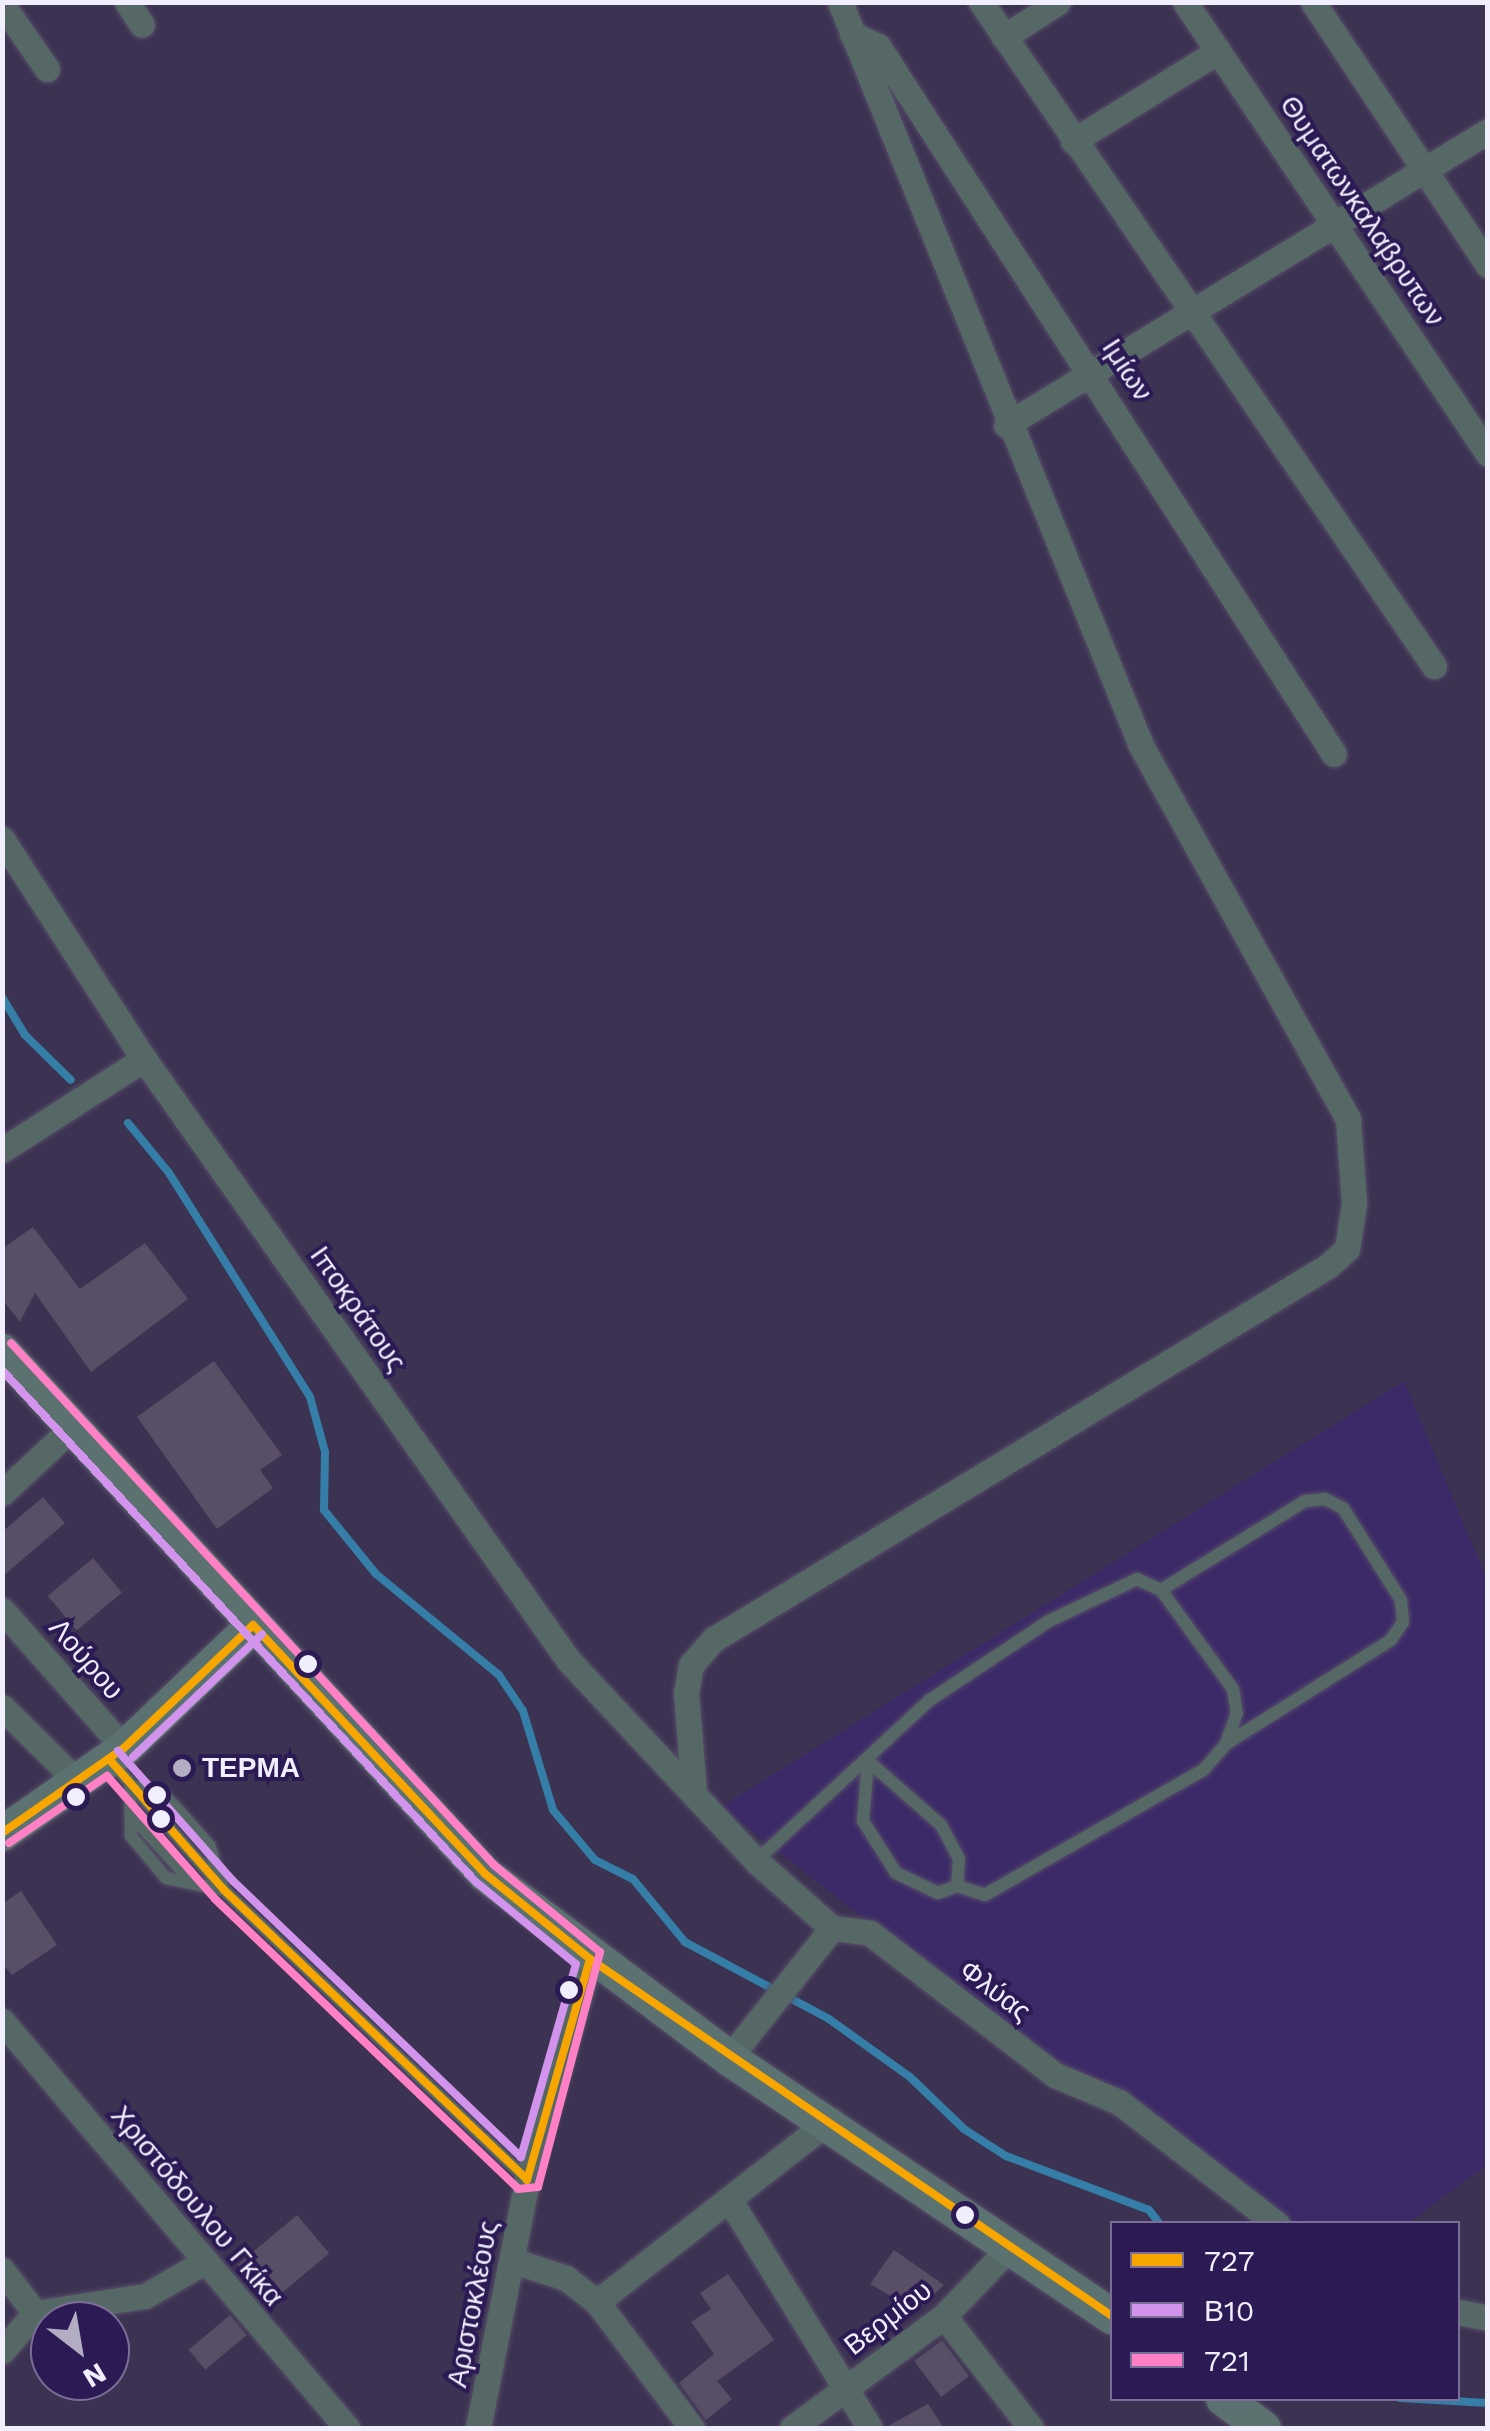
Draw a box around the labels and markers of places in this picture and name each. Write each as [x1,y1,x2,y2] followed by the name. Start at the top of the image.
[298,1654,318,1674] unlabelled marker
[202,1751,300,1785] place label: ΤΕΡΜΑ
[171,1757,193,1779] marker: ΤΕΡΜΑ
[147,1785,167,1805] unlabelled marker
[66,1787,86,1807] unlabelled marker
[151,1809,171,1829] unlabelled marker
[559,1980,579,2000] unlabelled marker
[955,2205,975,2225] unlabelled marker

